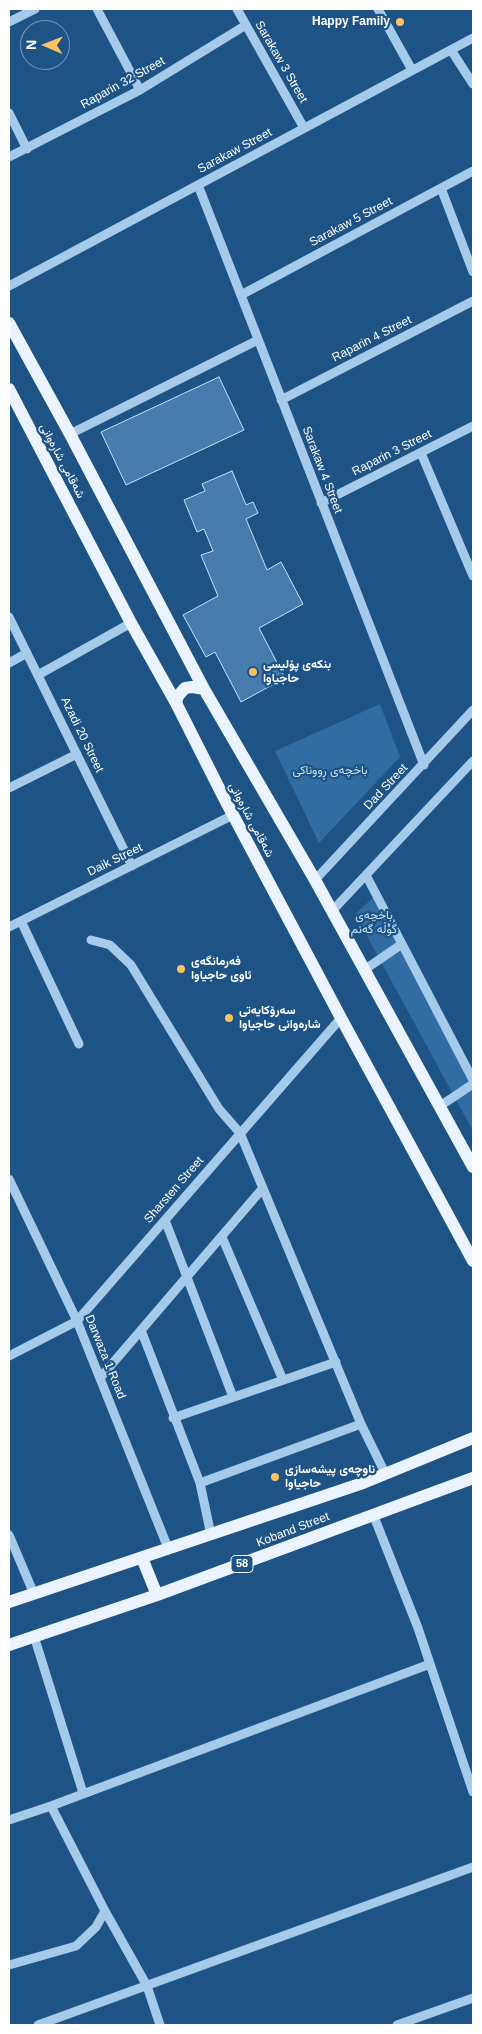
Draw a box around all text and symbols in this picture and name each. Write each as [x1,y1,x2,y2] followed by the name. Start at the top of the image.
[312,15,390,29] place label: Happy Family
[394,16,406,28] marker: Happy Family
[252,19,310,105] street label: Sarakaw 3 Street
[20,20,70,70] north arrow
[23,40,39,50] text: N
[78,54,168,112] street label: Raparin 32 Street
[195,125,275,177] street label: Sarakaw Street
[307,194,395,250] street label: Sarakaw 5 Street
[330,313,414,365] street label: Raparin 4 Street
[36,421,88,501] street label: شەقامی شارەوانی
[299,424,345,516] street label: Sarakaw 4 Street
[350,427,434,479] street label: Raparin 3 Street
[263,658,331,686] place label: بنکەی پۆلیسی حاجیاوا
[247,666,259,678] marker: بنکەی پۆلیسی حاجیاوا
[58,695,106,775] street label: Azadi 20 Street
[361,761,411,813] street label: Dad Street
[292,764,368,778] park label: باخچەی ڕووناکی
[225,780,277,860] street label: شەقامی شارەوانی
[85,841,145,879] street label: Daik Street
[351,909,397,937] park label: باخچەی گوڵە گەنم
[191,955,252,983] place label: فەرمانگەی ئاوی حاجیاوا
[175,963,187,975] marker: فەرمانگەی ئاوی حاجیاوا
[239,1004,321,1032] place label: سەرۆکایەتی شارەوانی حاجیاوا
[223,1012,235,1024] marker: سەرۆکایەتی شارەوانی حاجیاوا
[141,1154,207,1226] street label: Sharsten Street
[82,1313,128,1401] street label: Darwaza 1 Road
[285,1463,375,1491] place label: ناوچەی پیشەسازی حاجیاوا
[269,1471,281,1483] marker: ناوچەی پیشەسازی حاجیاوا
[255,1510,331,1550] street label: Koband Street
[231,1556,253,1572] road number: 58

